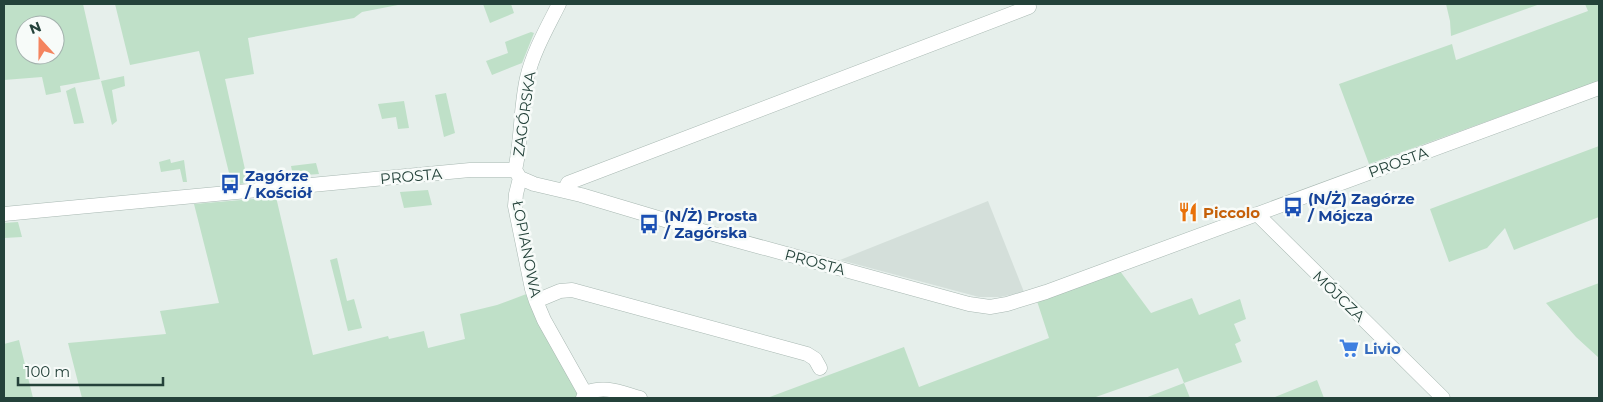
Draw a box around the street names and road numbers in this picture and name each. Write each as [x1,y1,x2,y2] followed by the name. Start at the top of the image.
[509,70,539,158] street label: ZAGÓRSKA
[1366,142,1431,182] street label: PROSTA
[379,164,443,188] street label: PROSTA
[508,199,546,299] street label: ŁOPIANOWA
[783,245,848,279] street label: PROSTA
[1309,266,1369,326] street label: MÓJCZA

